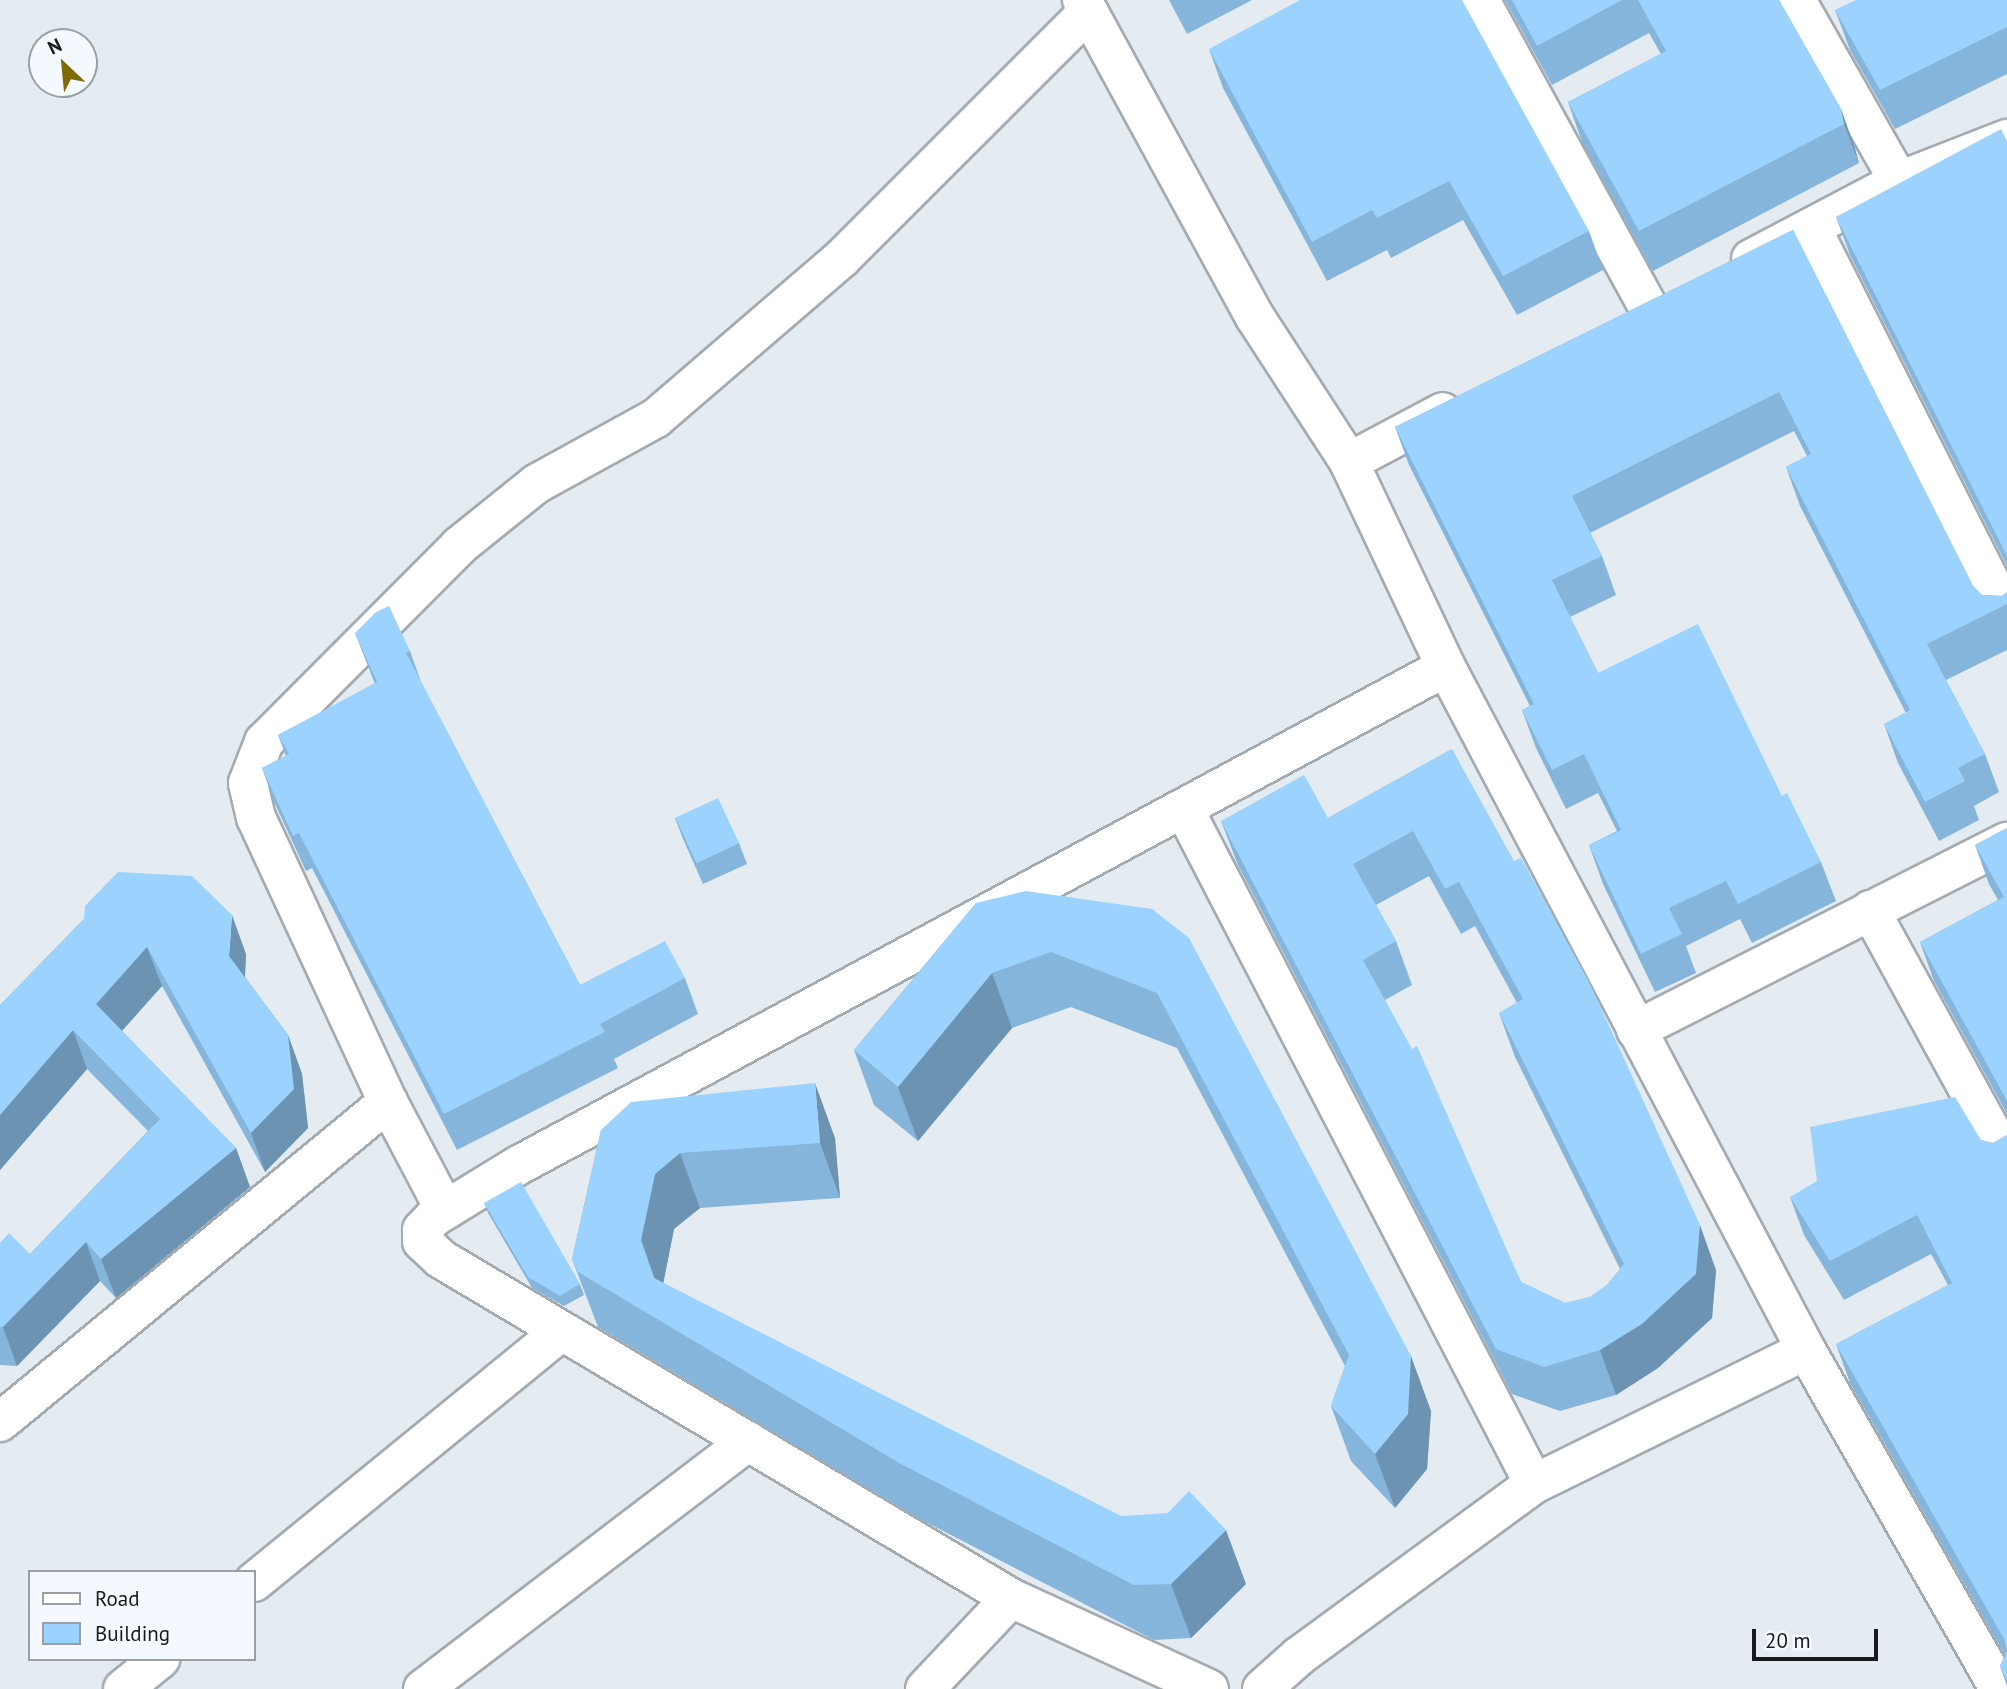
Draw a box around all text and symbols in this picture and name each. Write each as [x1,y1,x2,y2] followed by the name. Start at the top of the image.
[28,28,98,98] north arrow
[44,32,66,59] text: N
[28,1570,256,1661] legend
[95,1585,139,1612] text: Road
[1755,1616,1881,1660] scale bar
[95,1620,170,1647] text: Building
[1765,1627,1811,1654] text: 20 m

